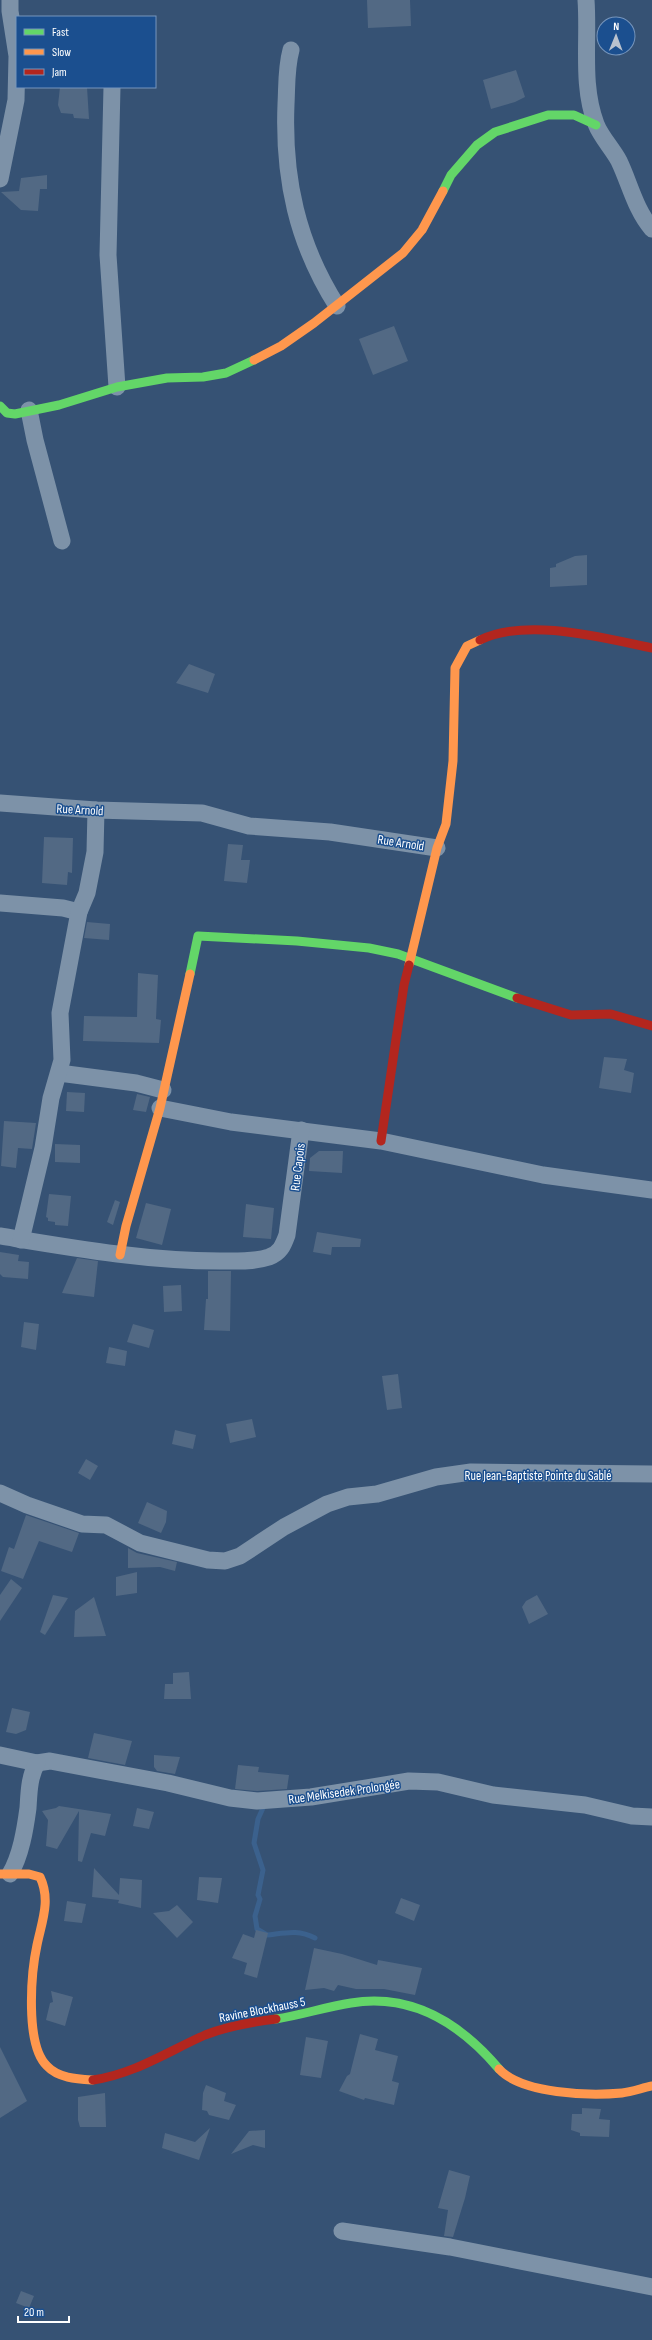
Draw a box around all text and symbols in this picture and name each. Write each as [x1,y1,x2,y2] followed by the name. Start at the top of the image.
[16,16,156,88] legend
[596,16,636,56] north arrow
[613,20,619,33] text: N
[52,25,69,40] text: Fast
[52,45,71,60] text: Slow
[51,65,67,80] text: Jam
[56,801,104,819] street label: Rue Arnold
[376,831,425,855] street label: Rue Arnold
[287,1142,309,1192] street label: Rue Capois
[464,1468,612,1484] street label: Rue Jean-Baptiste Pointe du Sablé
[287,1776,401,1808] street label: Rue Melkisedek Prolongée
[218,1994,307,2026] street label: Ravine Blockhauss 5
[18,2298,69,2324] scale bar
[24,2305,44,2320] text: 20 m

